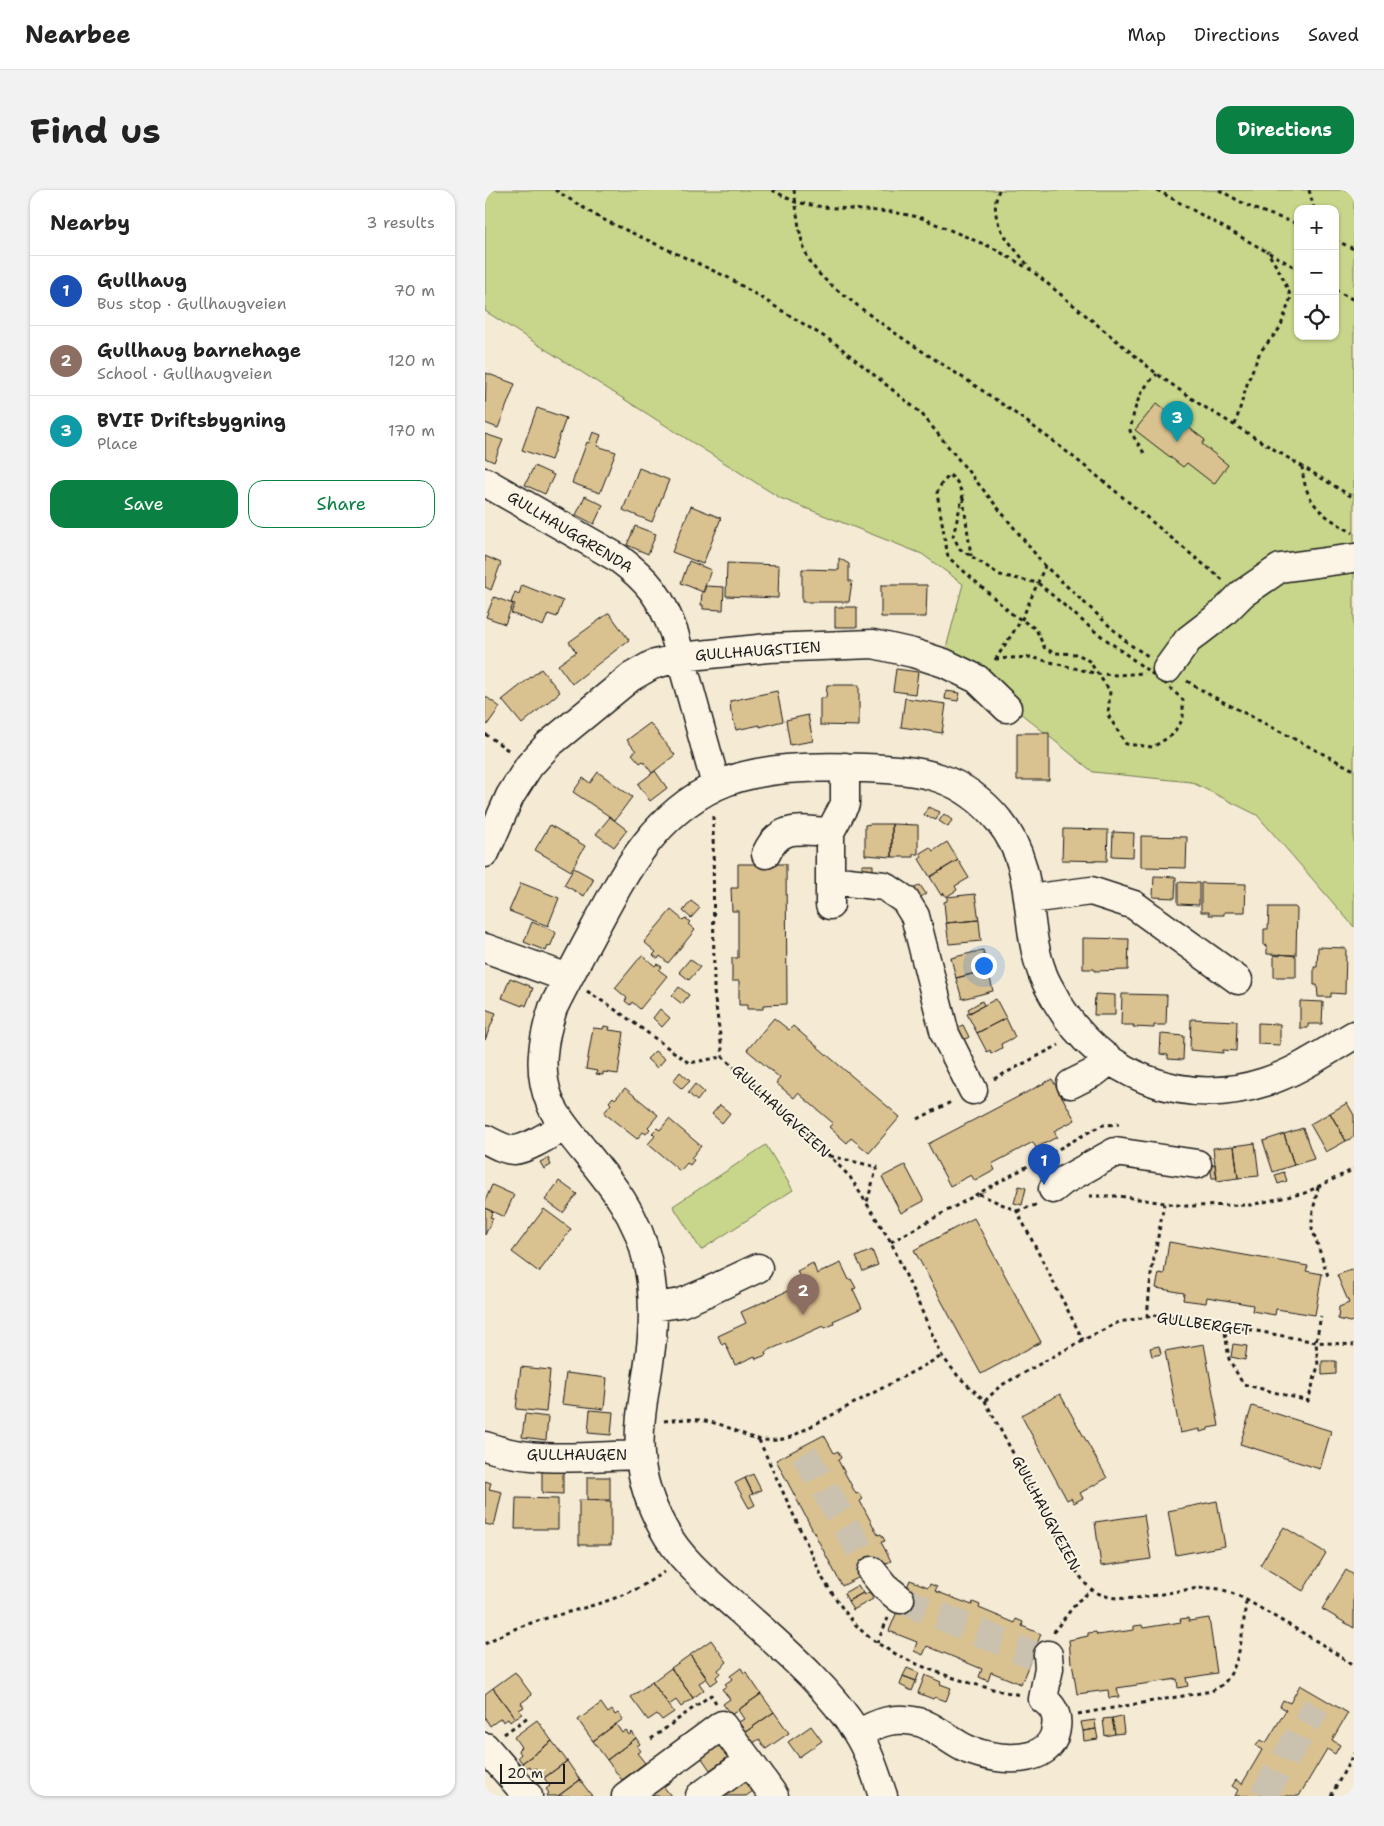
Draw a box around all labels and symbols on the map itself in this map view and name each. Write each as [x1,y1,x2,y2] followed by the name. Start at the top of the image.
[1161,401,1193,442] pin: 3
[504,487,636,577] street label: GULLHAUGGRENDA
[694,637,822,665] street label: GULLHAUGSTIEN
[971,953,997,979] your location
[727,1060,835,1162] street label: GULLHAUGVEIEN
[1028,1144,1060,1185] pin: 1
[787,1274,819,1315] pin: 2
[1156,1307,1252,1341] street label: GULLBERGET
[527,1445,627,1465] street label: GULLHAUGEN
[1007,1452,1085,1574] street label: GULLHAUGVEIEN
[500,1761,565,1784] scale bar

